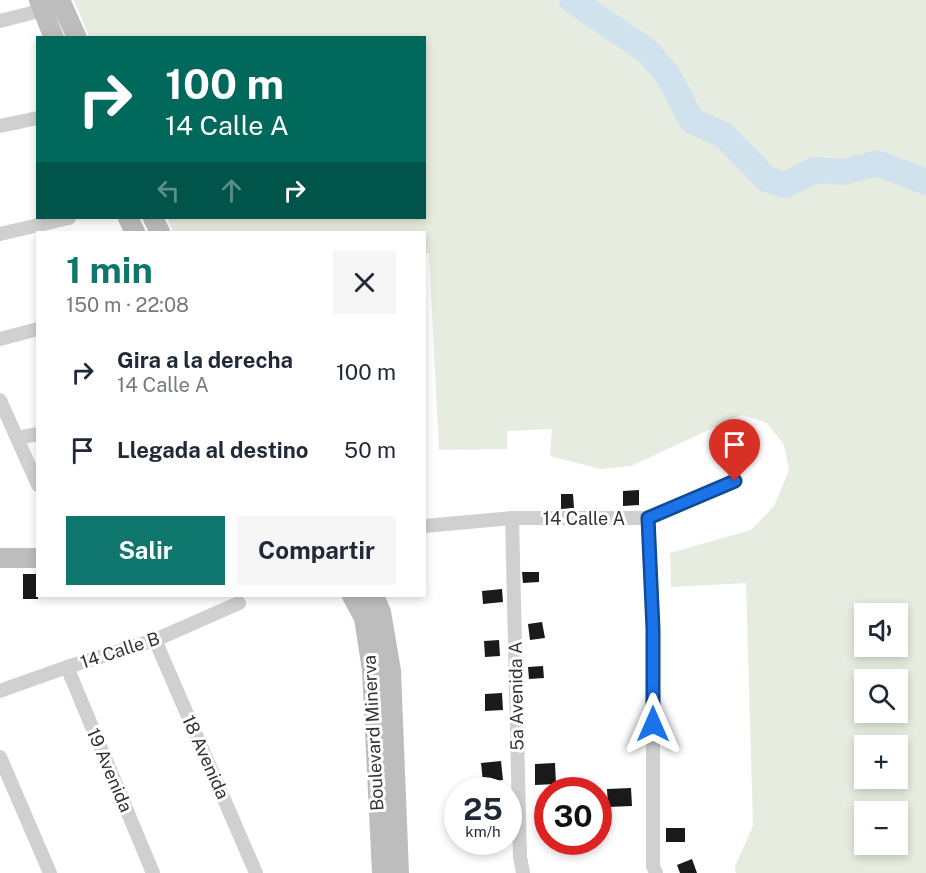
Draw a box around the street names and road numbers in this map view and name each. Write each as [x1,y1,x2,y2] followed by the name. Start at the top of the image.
[543,508,626,529] street label: 14 Calle A
[78,627,162,673] street label: 14 Calle B
[505,641,527,751] street label: 5a Avenida A
[358,655,388,811] street label: Boulevard Minerva
[178,712,234,802] street label: 18 Avenida
[83,725,137,815] street label: 19 Avenida

